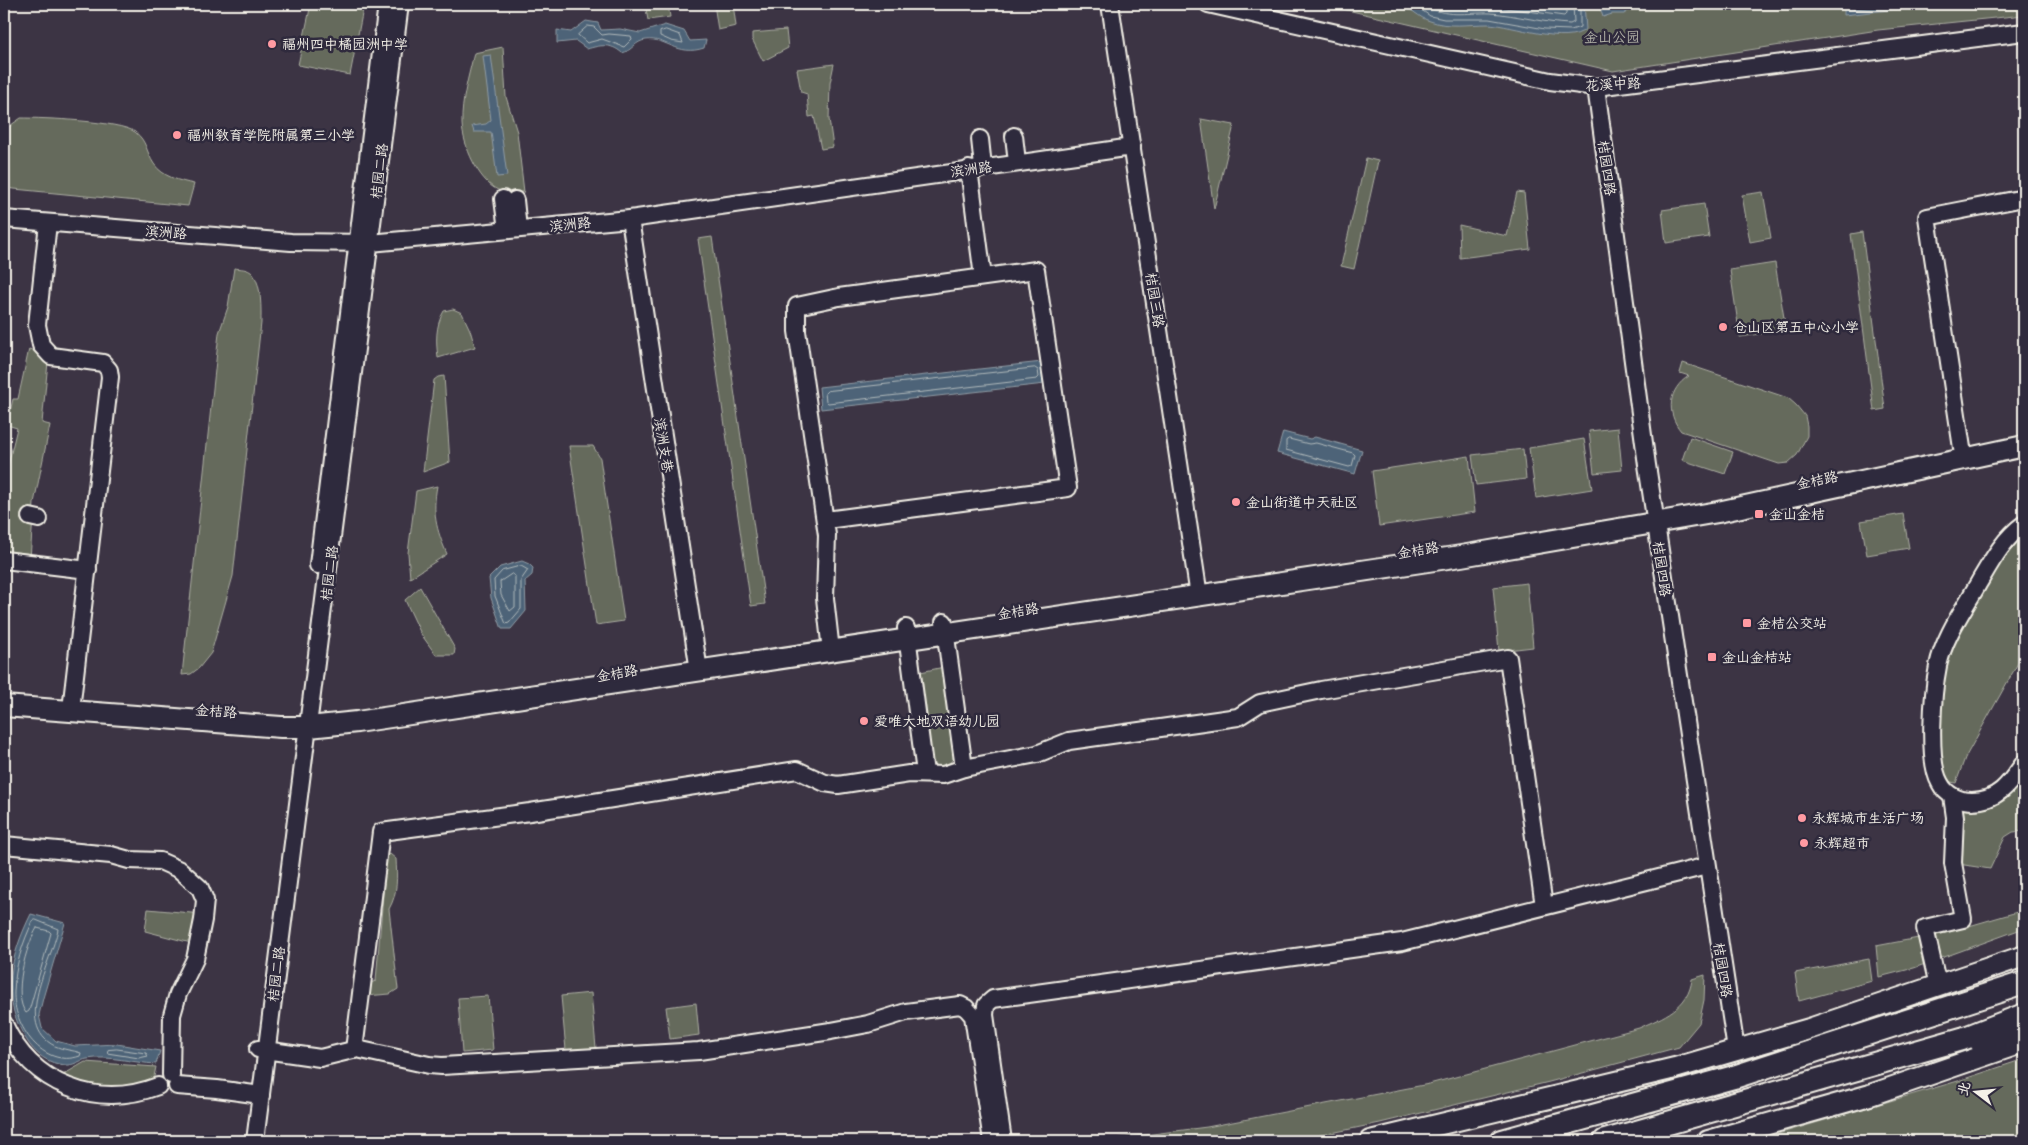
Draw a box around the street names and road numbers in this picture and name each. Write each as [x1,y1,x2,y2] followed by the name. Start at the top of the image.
[1585,75,1641,94] street label: 花溪中路
[1594,139,1619,197] street label: 桔园四路
[368,142,391,200] street label: 桔园二路
[949,158,993,181] street label: 滨洲路
[548,214,592,235] street label: 滨洲路
[144,222,188,243] street label: 滨洲路
[1142,271,1167,329] street label: 桔园三路
[651,416,676,475] street label: 滨洲支巷
[1795,468,1839,493] street label: 金桔路
[1396,539,1440,562] street label: 金桔路
[1649,540,1674,598] street label: 桔园四路
[318,544,341,602] street label: 桔园二路
[996,600,1040,623] street label: 金桔路
[595,661,639,686] street label: 金桔路
[194,702,238,721] street label: 金桔路
[1710,941,1735,999] street label: 桔园四路
[265,945,288,1003] street label: 桔园二路

